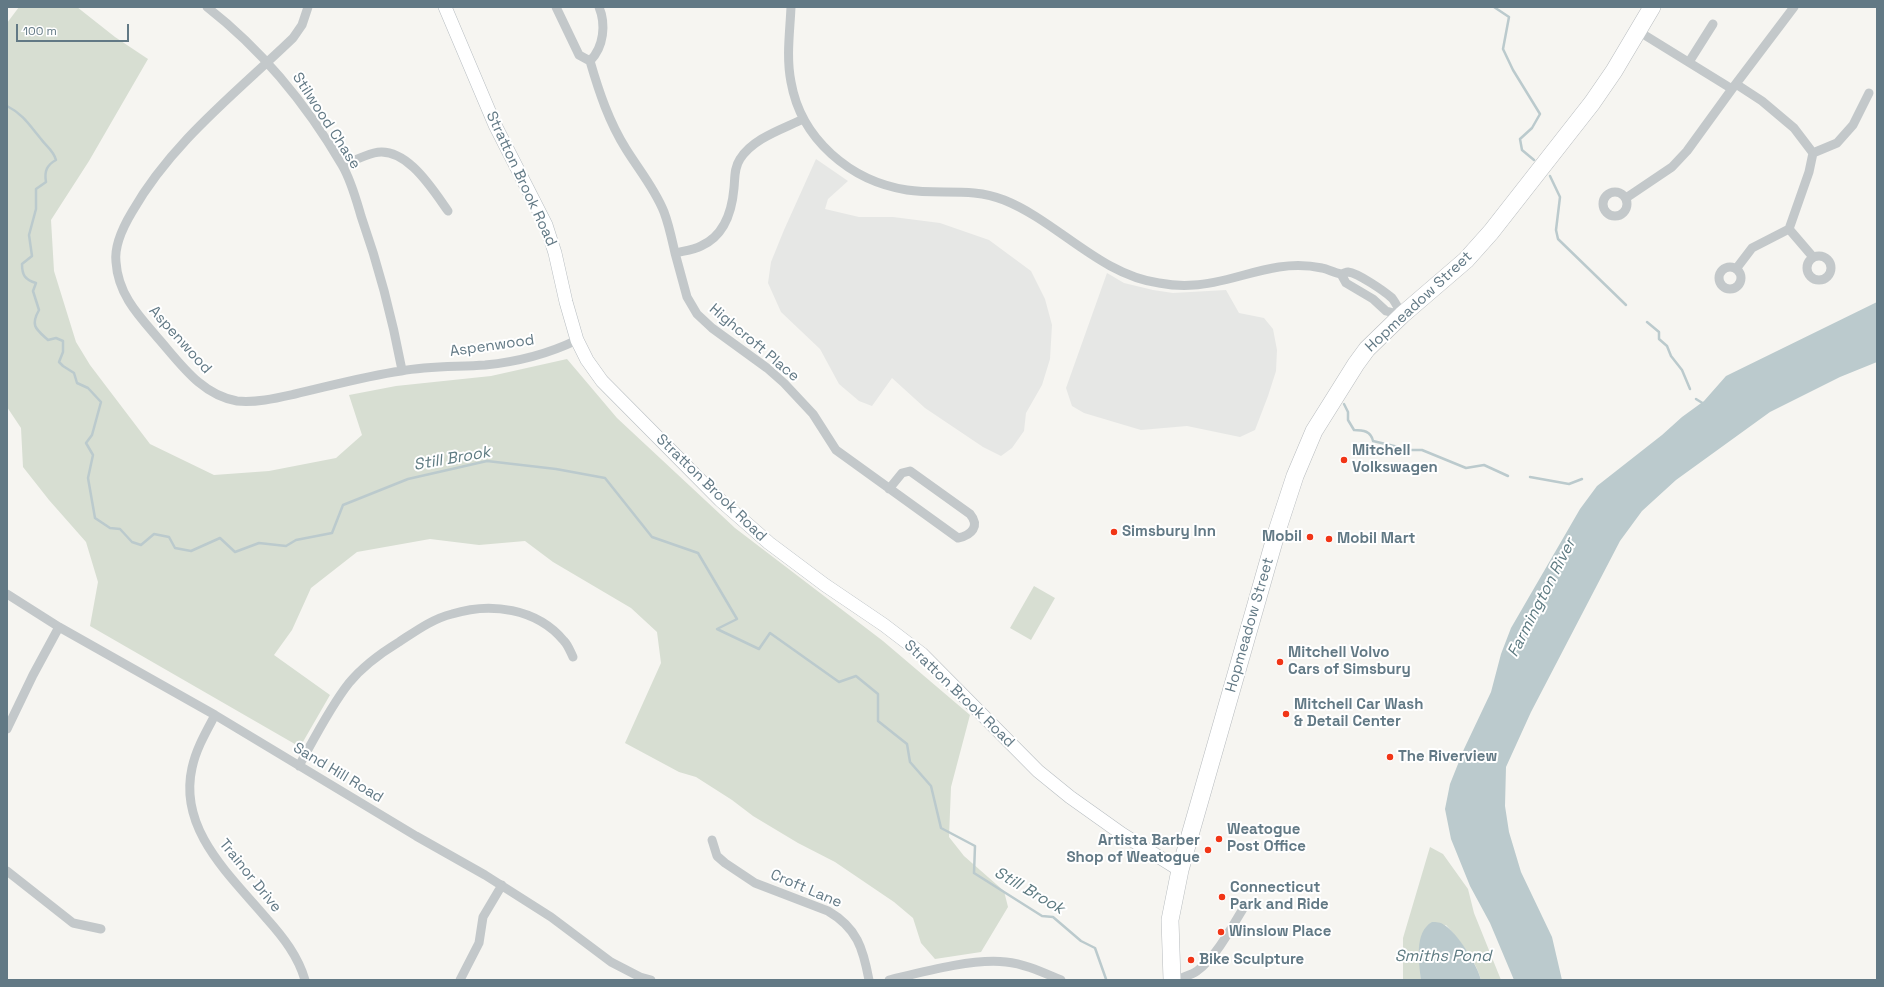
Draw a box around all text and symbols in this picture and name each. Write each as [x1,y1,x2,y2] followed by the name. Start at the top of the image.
[18,16,131,42] scale bar
[23,23,57,39] text: 100 m
[288,69,364,173] street label: Stilwood Chase
[482,109,560,249] street label: Stratton Brook Road
[1362,248,1476,356] street label: Hopmeadow Street
[705,300,803,386] street label: Highcroft Place
[145,302,215,378] street label: Aspenwood
[449,331,535,361] street label: Aspenwood
[652,431,770,545] street label: Stratton Brook Road
[1352,442,1438,477] place label: Mitchell Volkswagen
[412,443,492,475] water label: Still Brook
[1339,455,1349,465] marker: Mitchell Volkswagen
[1122,523,1216,541] place label: Simsbury Inn
[1109,527,1119,537] marker: Simsbury Inn
[1262,528,1302,546] place label: Mobil
[1337,530,1415,548] place label: Mobil Mart
[1305,532,1315,542] marker: Mobil
[1324,534,1334,544] marker: Mobil Mart
[1504,536,1580,660] water label: Farmington River
[1222,555,1278,695] street label: Hopmeadow Street
[900,637,1018,751] street label: Stratton Brook Road
[1288,644,1411,679] place label: Mitchell Volvo Cars of Simsbury
[1275,657,1285,667] marker: Mitchell Volvo Cars of Simsbury
[1294,696,1423,731] place label: Mitchell Car Wash & Detail Center
[1281,709,1291,719] marker: Mitchell Car Wash & Detail Center
[290,739,386,807] street label: Sand Hill Road
[1398,748,1497,766] place label: The Riverview
[1385,752,1395,762] marker: The Riverview
[1227,821,1306,856] place label: Weatogue Post Office
[1066,832,1200,867] place label: Artista Barber Shop of Weatogue
[1214,834,1224,844] marker: Weatogue Post Office
[215,836,285,916] street label: Trainor Drive
[1203,845,1213,855] marker: Artista Barber Shop of Weatogue
[991,863,1067,919] water label: Still Brook
[767,866,845,912] street label: Croft Lane
[1230,879,1329,914] place label: Connecticut Park and Ride
[1217,892,1227,902] marker: Connecticut Park and Ride
[1229,923,1331,941] place label: Winslow Place
[1216,927,1226,937] marker: Winslow Place
[1395,947,1491,967] water label: Smiths Pond
[1199,951,1304,969] place label: Bike Sculpture
[1186,955,1196,965] marker: Bike Sculpture

